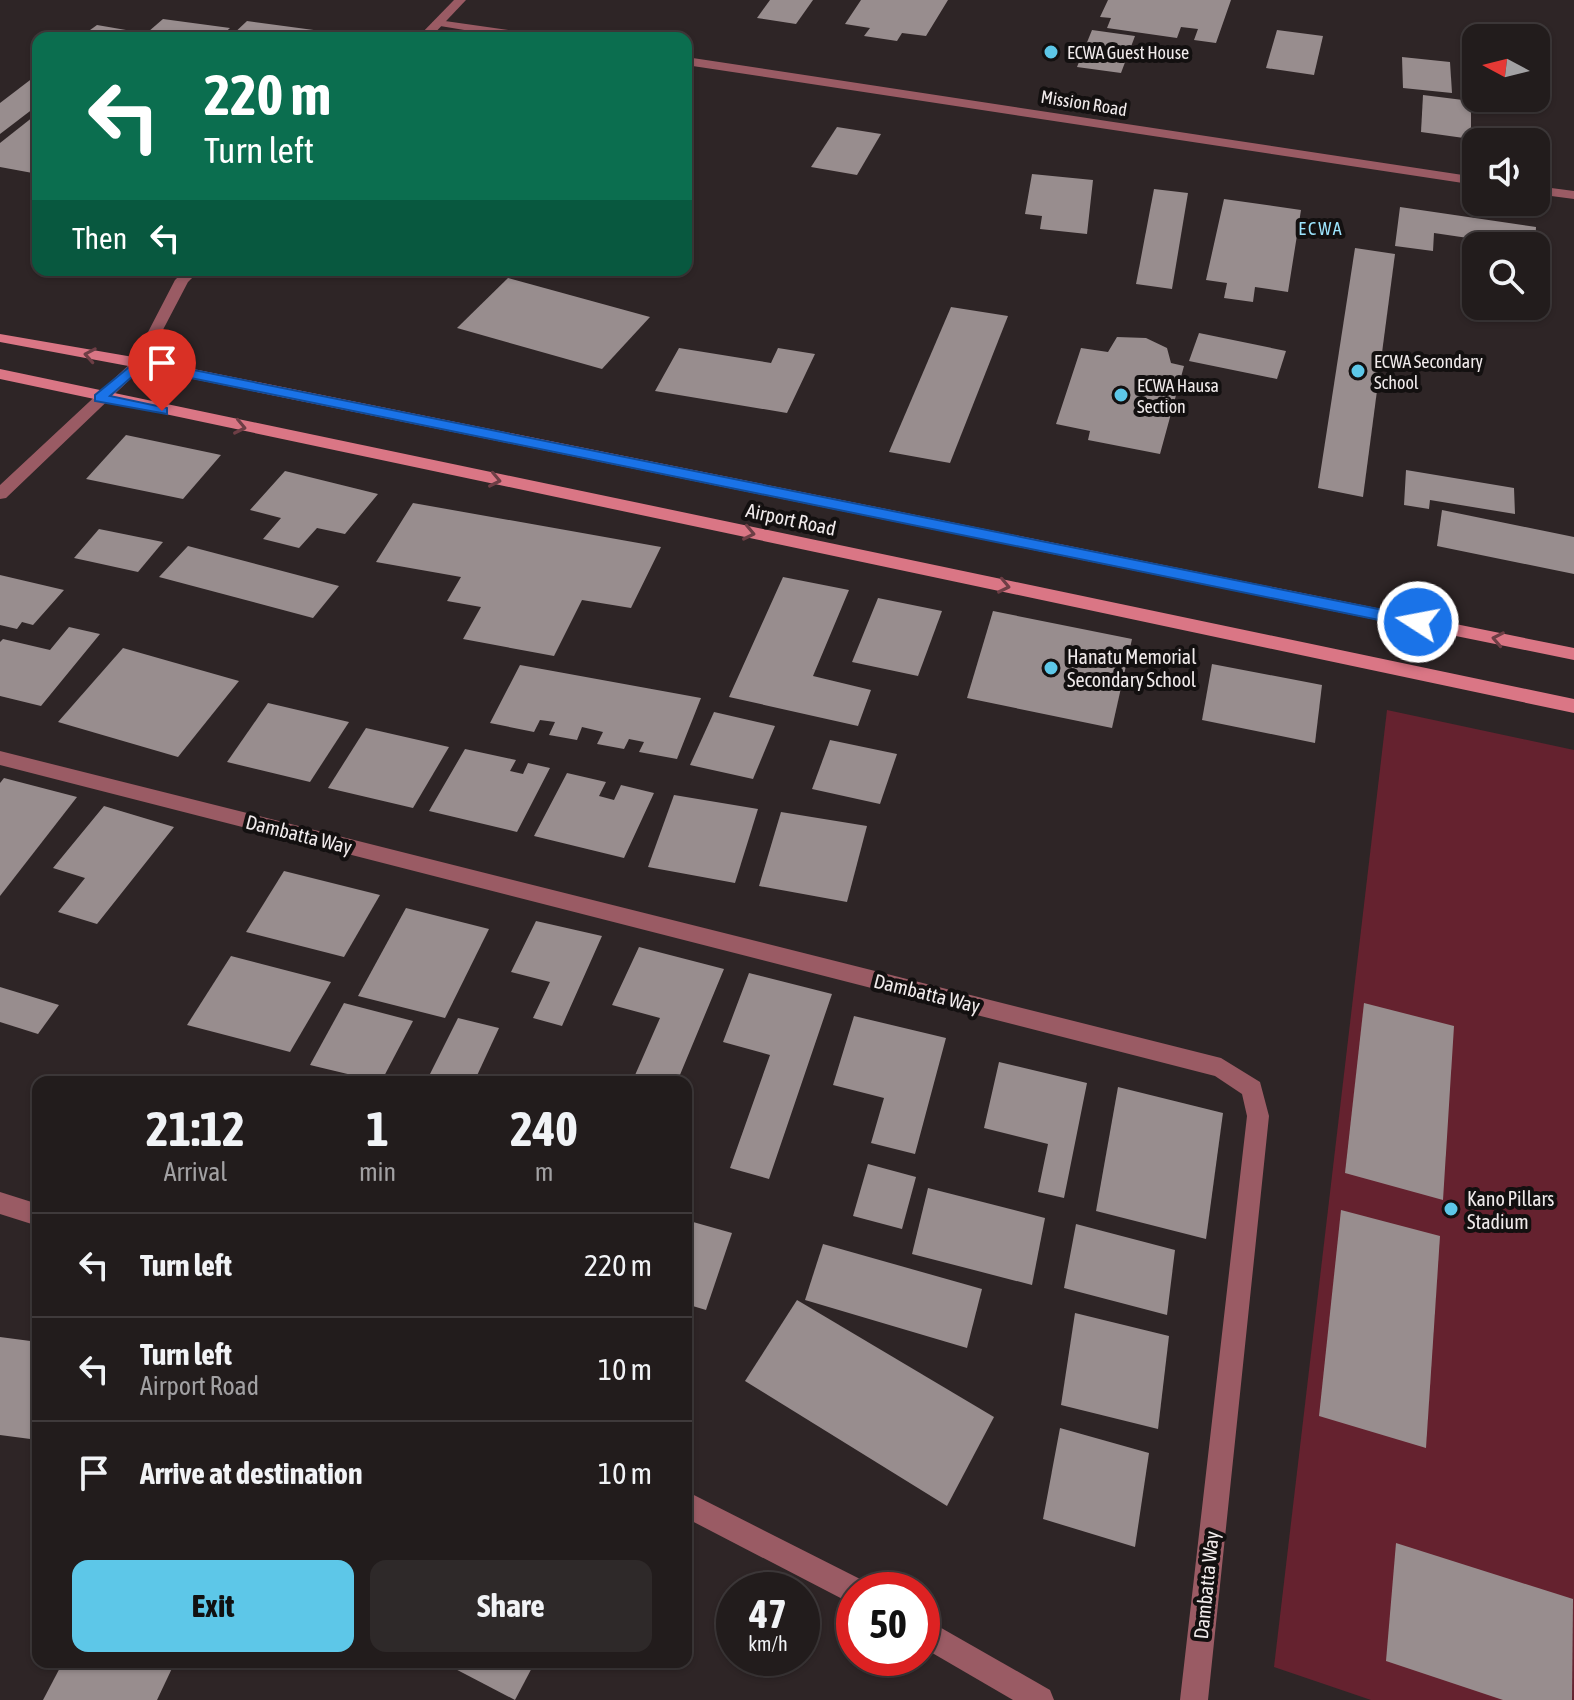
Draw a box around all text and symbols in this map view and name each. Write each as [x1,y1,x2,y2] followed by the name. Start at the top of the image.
[1462,24,1550,112] north arrow
[1462,24,1550,320] map controls
[1067,42,1189,63] place label: ECWA Guest House
[1042,43,1060,61] marker: ECWA Guest House
[204,63,331,127] text: 220 m
[72,64,176,168] icon: left
[1039,86,1129,120] street label: Mission Road
[1462,128,1550,216] button: sound
[204,129,314,171] text: Turn left
[143,216,187,260] icon: left
[1298,218,1344,239] district label: ECWA
[72,221,127,255] text: Then
[1462,232,1550,320] button: search
[128,329,196,411] pin
[140,341,184,385] icon: arrive
[83,347,97,364] one-way arrow
[1374,351,1483,393] place label: ECWA Secondary School
[1349,362,1367,380] marker: ECWA Secondary School
[1137,375,1219,417] place label: ECWA Hausa Section
[1112,386,1130,404] marker: ECWA Hausa Section
[233,418,247,435] one-way arrow
[487,471,501,488] one-way arrow
[744,498,838,540] street label: Airport Road
[742,524,756,541] one-way arrow
[997,577,1010,594] one-way arrow
[1376,580,1460,664] position arrow
[1491,631,1504,648] one-way arrow
[1067,645,1197,691] place label: Hanatu Memorial Secondary School
[1042,659,1060,677] marker: Hanatu Memorial Secondary School
[243,810,355,858] street label: Dambatta Way
[871,969,983,1017] street label: Dambatta Way
[146,1101,245,1156] text: 21:12
[366,1101,389,1156] text: 1
[510,1101,578,1156] text: 240
[164,1157,227,1187] text: Arrival
[359,1157,396,1187] text: min
[535,1157,553,1187] text: m
[1467,1187,1554,1233] place label: Kano Pillars Stadium
[1442,1200,1460,1218] marker: Kano Pillars Stadium
[72,1243,116,1287] icon: left
[140,1248,232,1282] text: Turn left
[584,1248,652,1282] text: 220 m
[140,1337,232,1371] text: Turn left
[72,1347,116,1391] icon: left
[598,1352,652,1386] text: 10 m
[140,1371,259,1401] text: Airport Road
[72,1451,116,1495] icon: arrive
[140,1456,362,1490] text: Arrive at destination
[598,1456,652,1490] text: 10 m
[1189,1530,1223,1640] street label: Dambatta Way
[72,1560,354,1652] button: Exit
[370,1560,652,1652] button: Share
[836,1572,940,1676] speed limit sign: 50
[749,1591,787,1636] text: 47
[748,1632,788,1655] text: km/h

